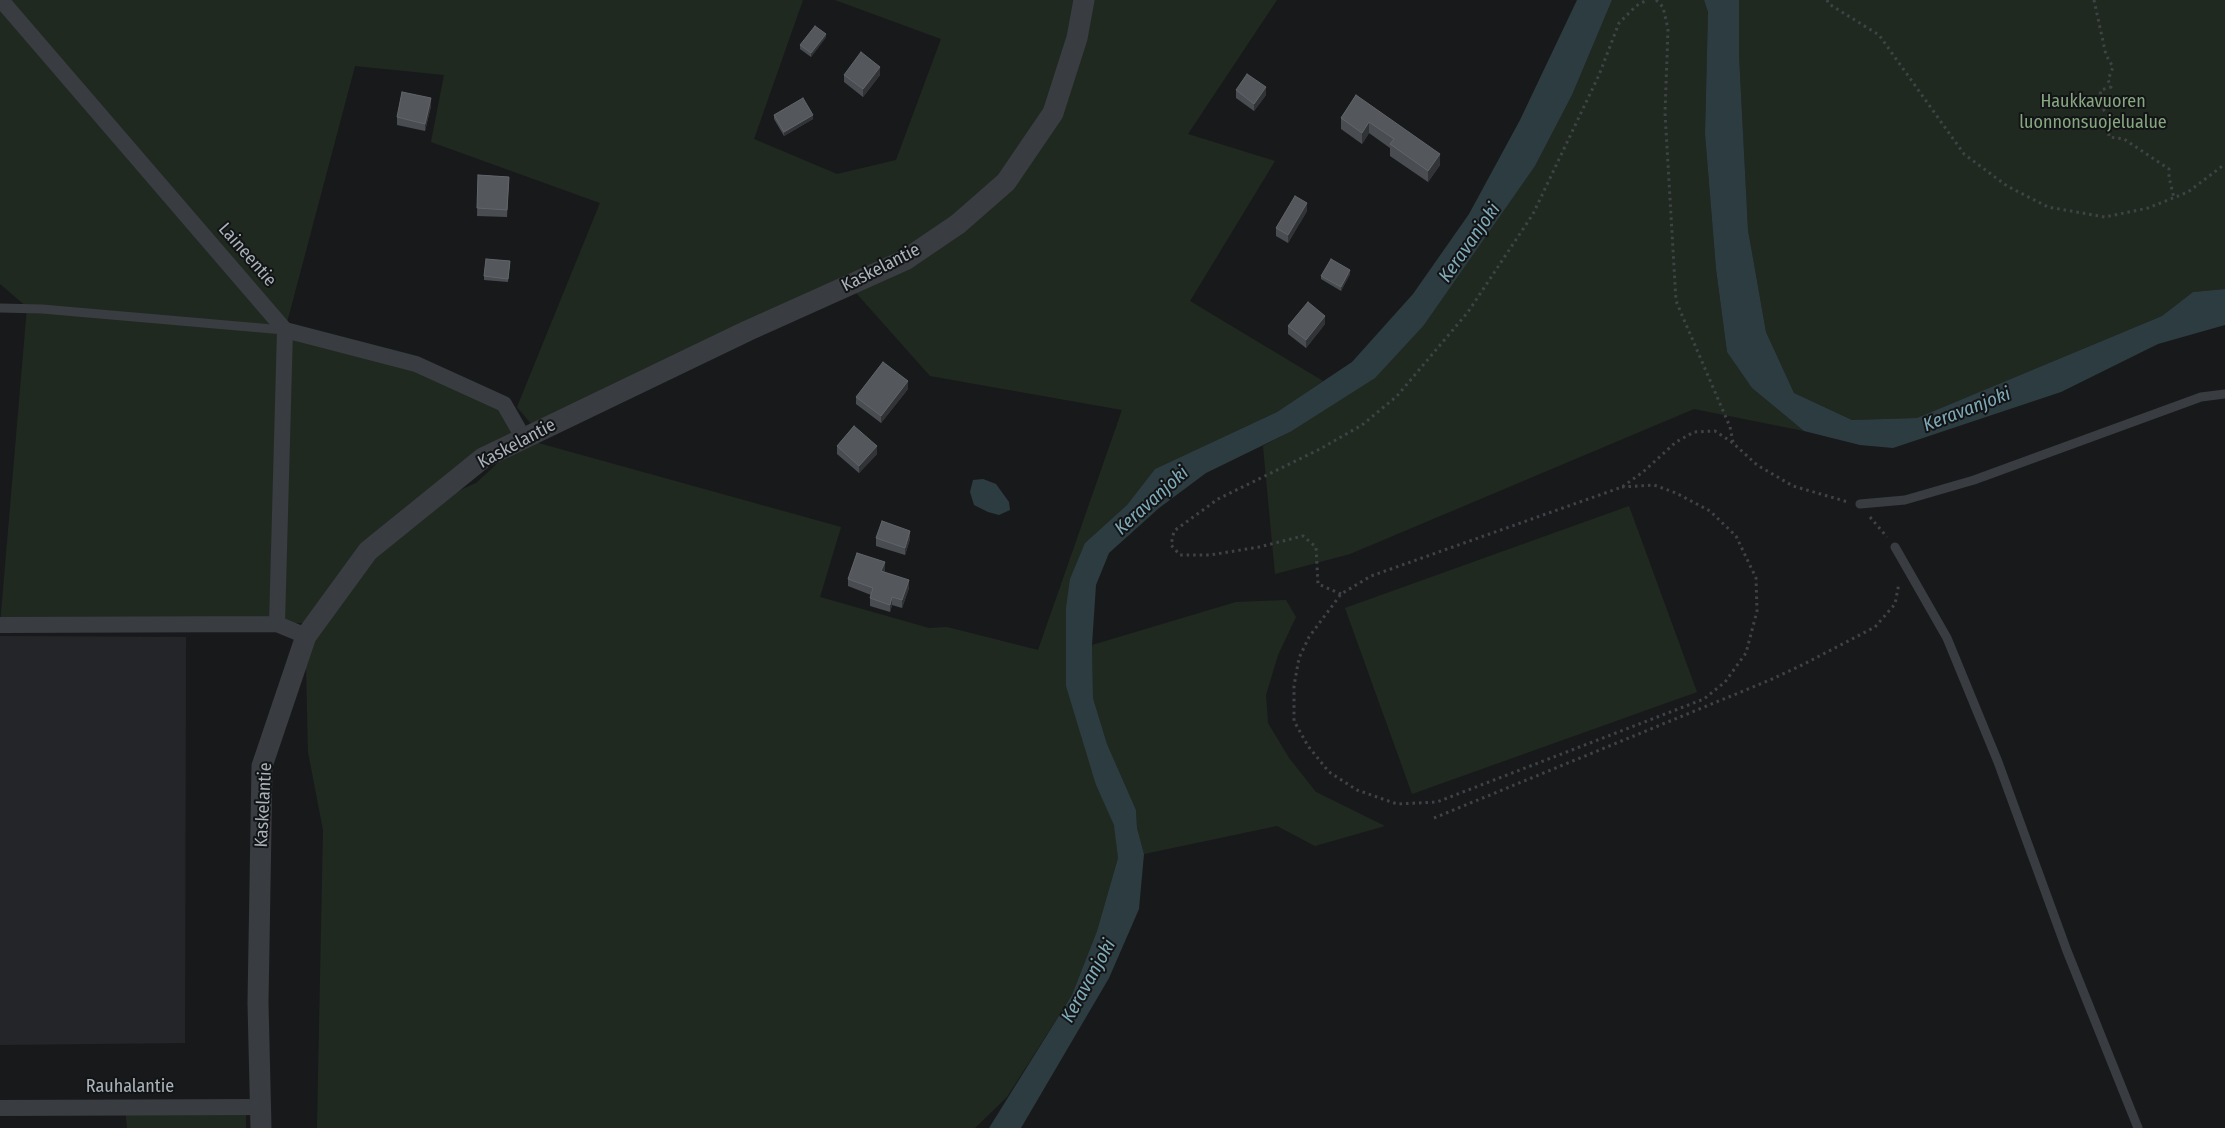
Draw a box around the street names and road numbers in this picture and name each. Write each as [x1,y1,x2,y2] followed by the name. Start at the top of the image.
[214,219,280,291] street label: Laineentie
[838,239,924,297] street label: Kaskelantie
[474,414,560,474] street label: Kaskelantie
[251,762,277,848] street label: Kaskelantie
[86,1076,174,1098] street label: Rauhalantie

